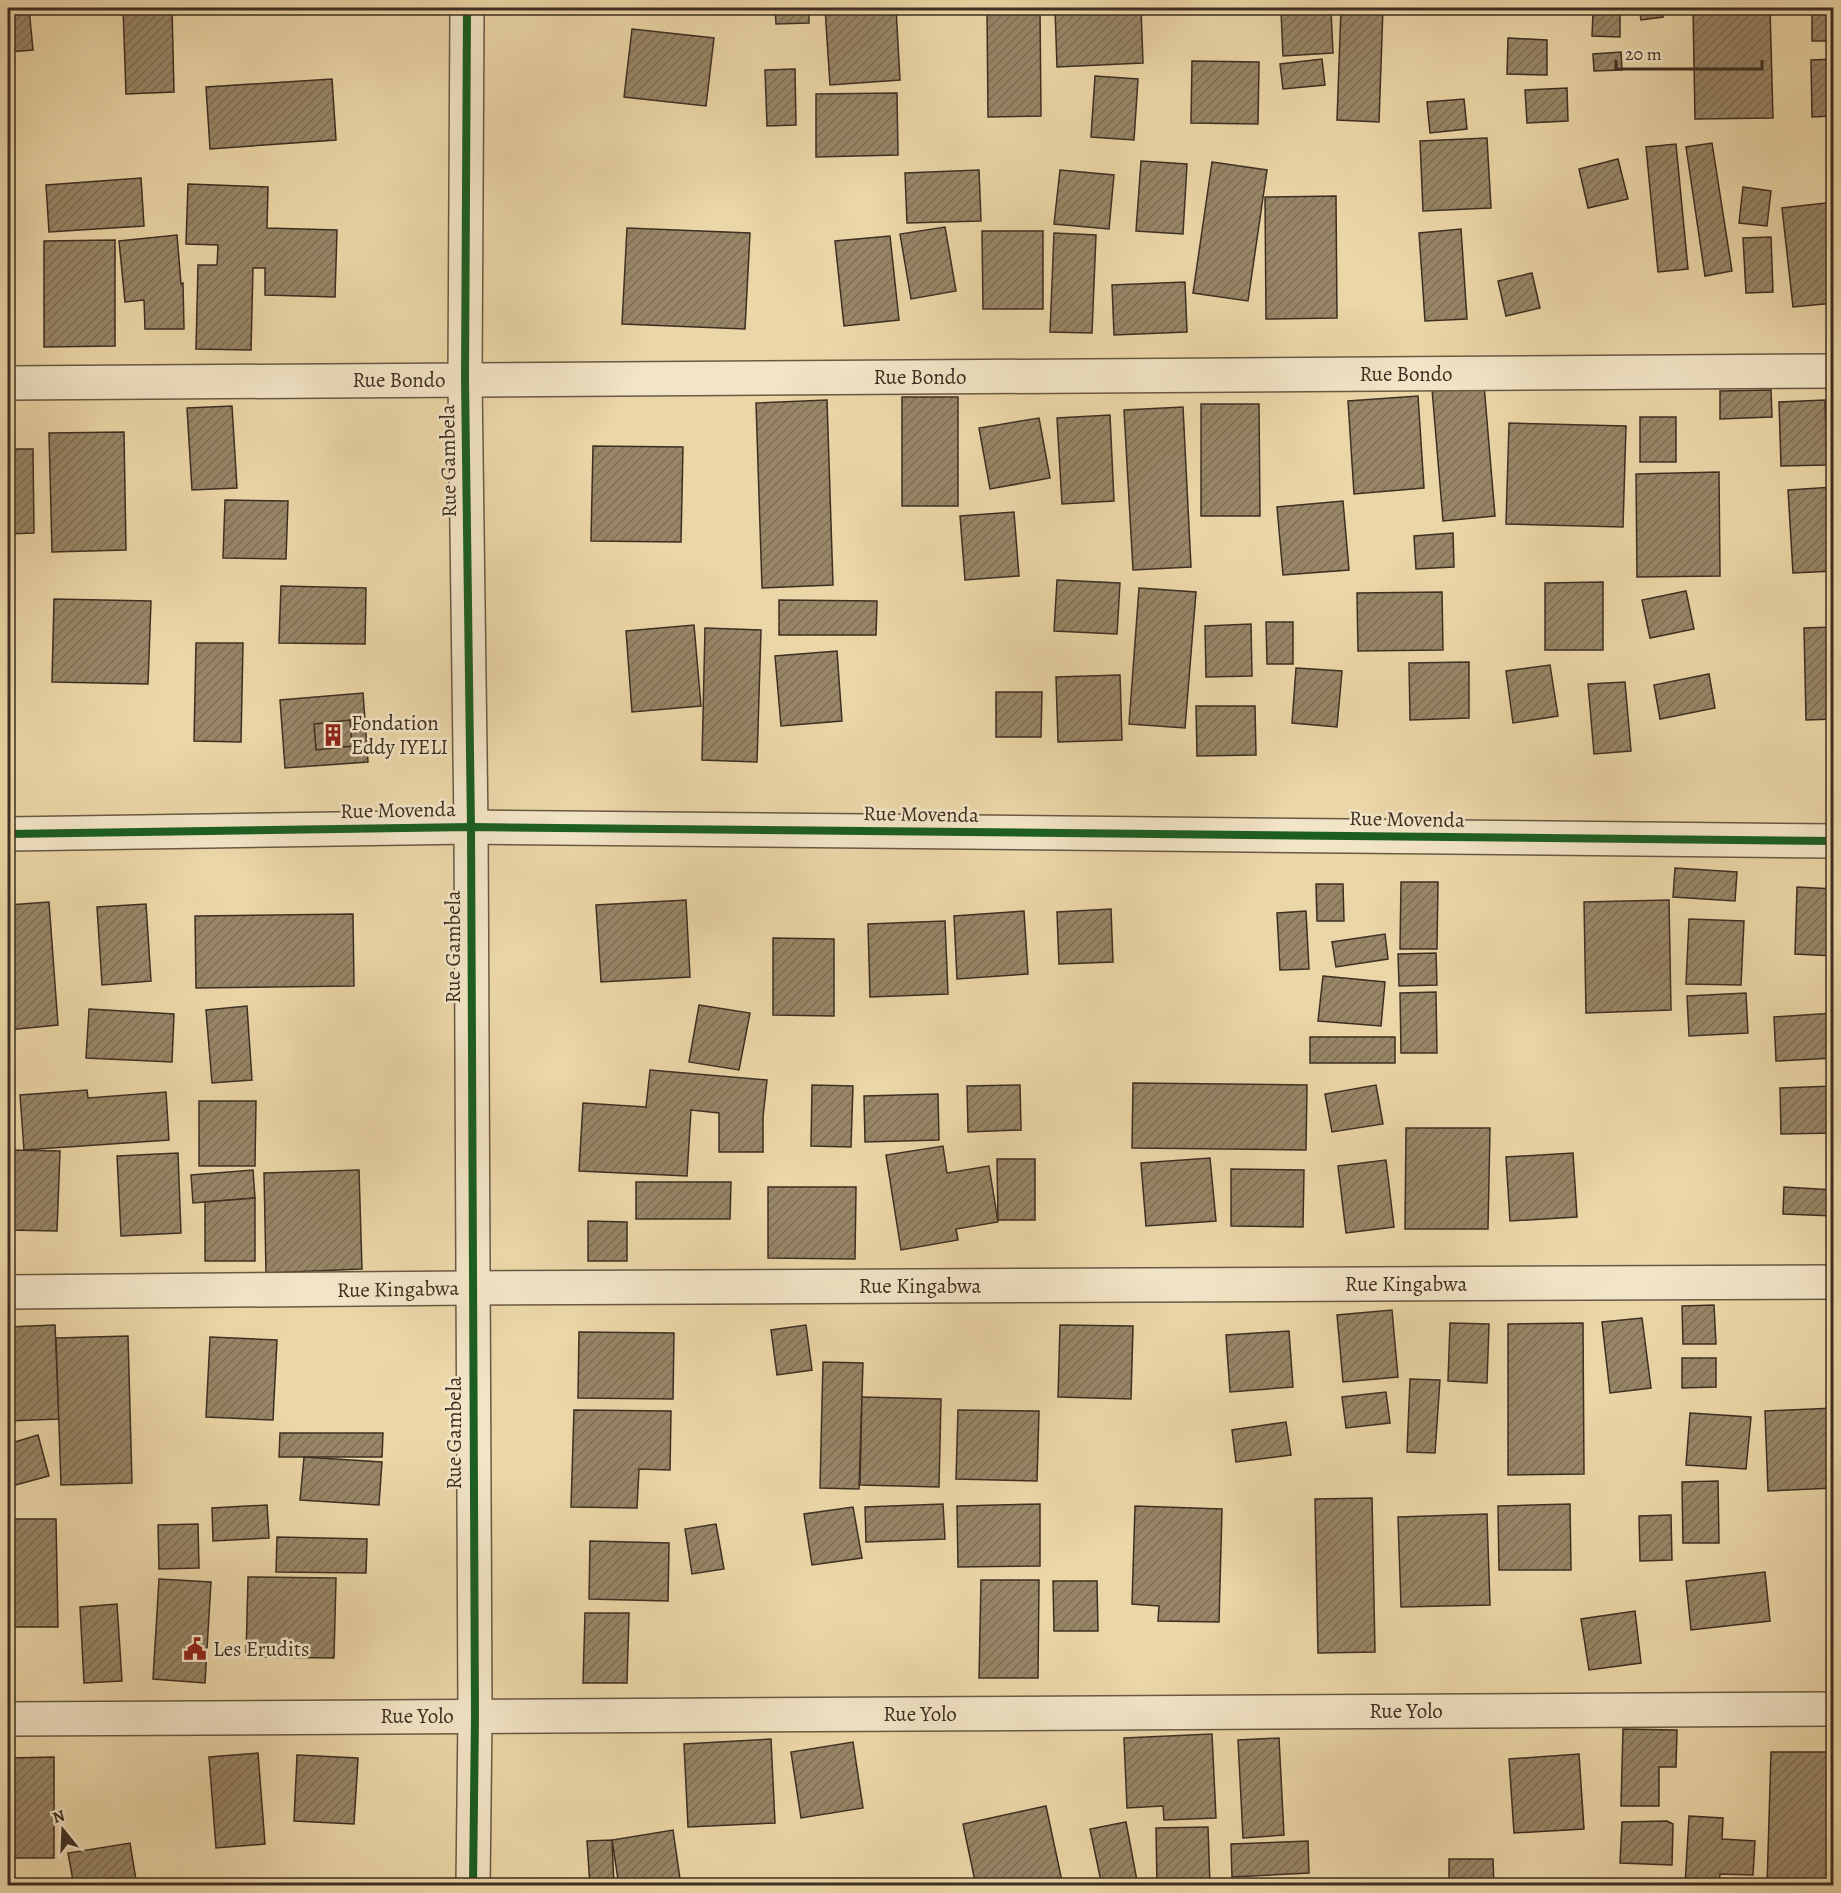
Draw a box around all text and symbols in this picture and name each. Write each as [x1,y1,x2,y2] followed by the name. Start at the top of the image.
[1616,33,1762,71] scale bar
[1625,42,1662,66] text: 20 m
[1359,360,1453,388] street label: Rue Bondo
[873,363,967,391] street label: Rue Bondo
[352,366,446,394] street label: Rue Bondo
[433,404,463,518] street label: Rue Gambela
[351,709,448,761] place label: Fondation Eddy IYELI
[320,722,346,748] building icon: Fondation Eddy IYELI
[340,795,456,825] street label: Rue Movenda
[863,799,979,829] street label: Rue Movenda
[1349,804,1465,834] street label: Rue Movenda
[439,890,467,1004] street label: Rue Gambela
[1345,1270,1467,1298] street label: Rue Kingabwa
[859,1272,981,1300] street label: Rue Kingabwa
[337,1274,460,1304] street label: Rue Kingabwa
[440,1376,468,1490] street label: Rue Gambela
[213,1635,309,1663] place label: Les Erudits
[182,1636,208,1662] public building icon: Les Erudits
[1369,1697,1443,1725] street label: Rue Yolo
[883,1700,957,1728] street label: Rue Yolo
[380,1702,454,1730] street label: Rue Yolo
[33,1800,93,1860] north arrow
[50,1804,68,1829] text: N

